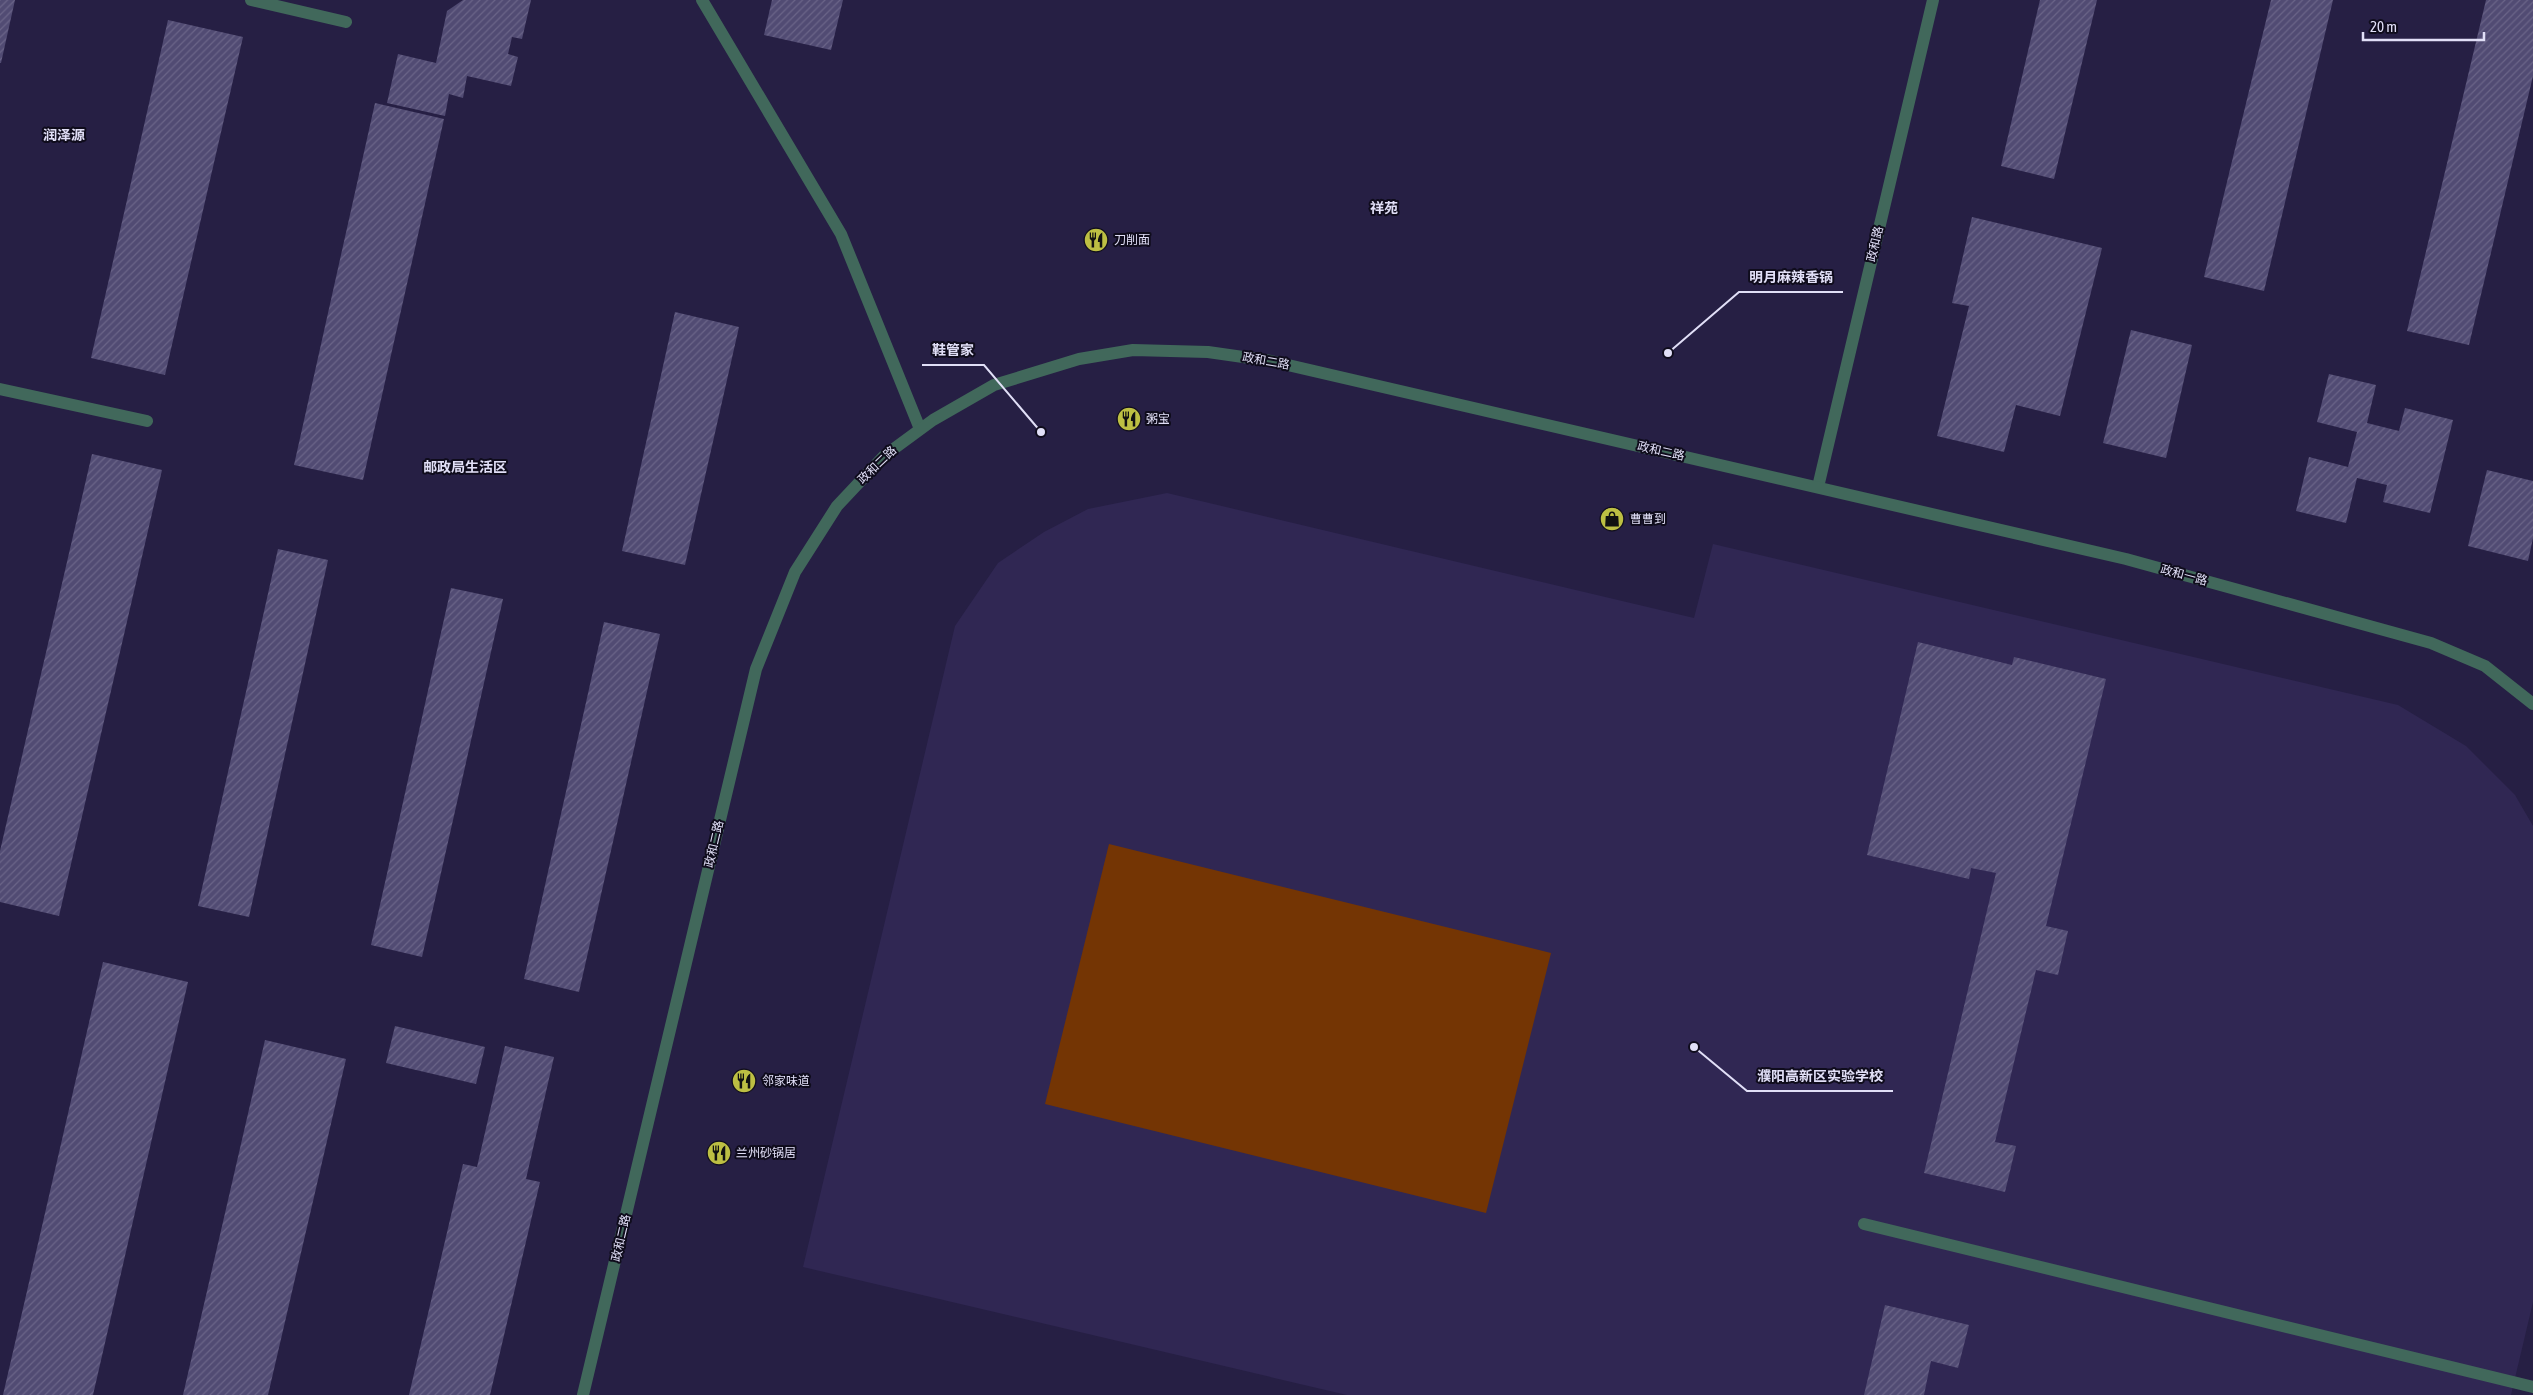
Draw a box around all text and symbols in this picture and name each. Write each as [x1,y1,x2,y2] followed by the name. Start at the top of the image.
[2363,10,2484,42] scale bar
[2370,18,2397,35] text: 20 m
[43,127,85,143] district label: 润泽源
[1370,200,1398,216] district label: 祥苑
[1864,225,1886,263] street label: 政和路
[1083,227,1109,253] restaurant icon: 刀削面
[1114,233,1150,247] place label: 刀削面
[1739,263,1843,292] callout: 明月麻辣香锅
[1749,269,1833,285] text: 明月麻辣香锅
[922,336,984,365] callout: 鞋管家
[932,342,974,358] text: 鞋管家
[1241,350,1291,372] street label: 政和二路
[1116,406,1142,432] restaurant icon: 粥宝
[1146,412,1170,426] place label: 粥宝
[1636,439,1686,463] street label: 政和二路
[855,443,899,487] street label: 政和二路
[423,459,507,475] district label: 邮政局生活区
[1599,506,1625,532] shop icon: 曹曹到
[1630,512,1666,526] place label: 曹曹到
[2159,562,2209,588] street label: 政和一路
[702,819,726,869] street label: 政和二路
[1747,1062,1893,1091] callout: 濮阳高新区实验学校
[731,1068,757,1094] restaurant icon: 邻家味道
[1757,1068,1883,1084] text: 濮阳高新区实验学校
[762,1074,810,1088] place label: 邻家味道
[706,1140,732,1166] restaurant icon: 兰州砂锅居
[736,1146,796,1160] place label: 兰州砂锅居
[609,1213,633,1263] street label: 政和二路

